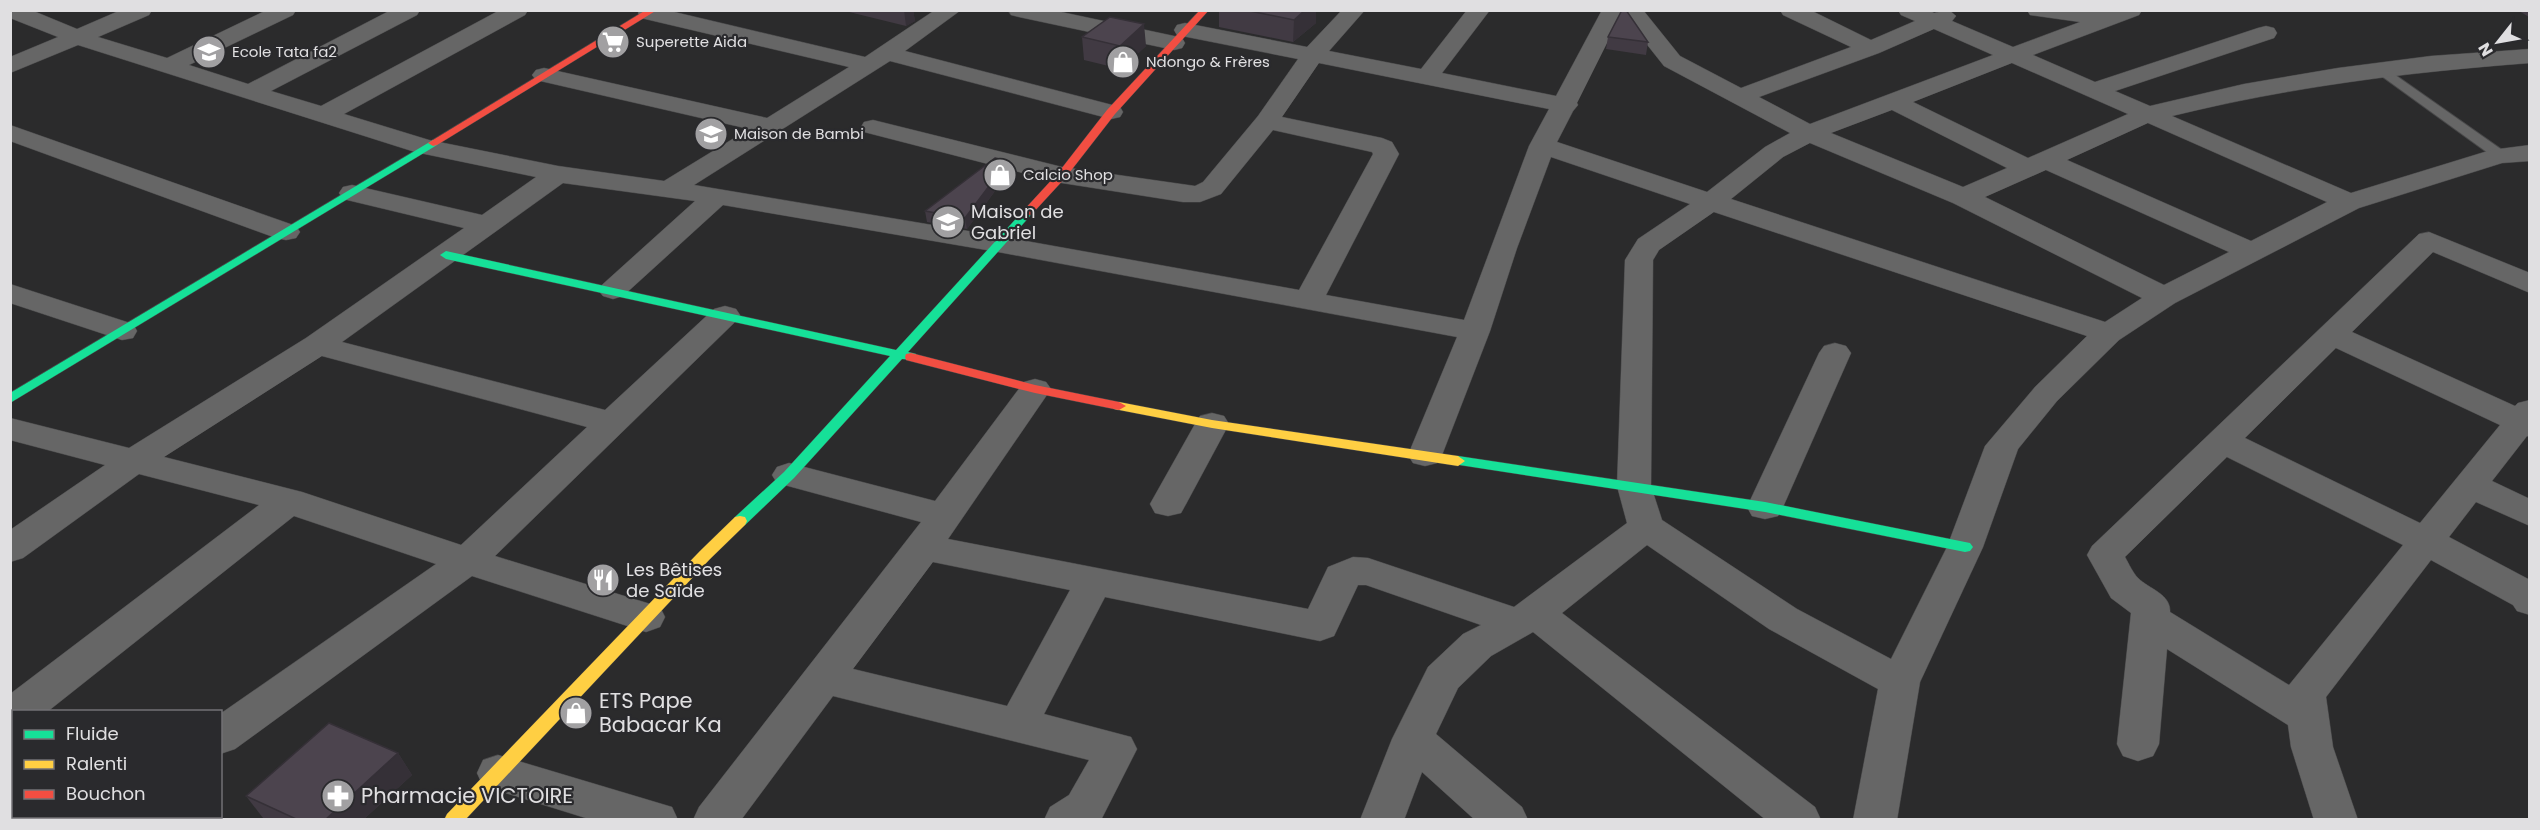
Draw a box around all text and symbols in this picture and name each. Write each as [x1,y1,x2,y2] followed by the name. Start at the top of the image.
[2468,12,2528,72] north arrow
[595,24,631,60] supermarket icon: Superette Aida
[636,31,747,52] place label: Superette Aida
[191,34,227,70] school or university icon: Ecole Tata fa2
[2473,38,2499,61] text: N
[232,41,337,62] place label: Ecole Tata fa2
[1105,44,1141,80] shop icon: Ndongo & Frères
[1146,51,1270,72] place label: Ndongo & Frères
[693,116,729,152] school or university icon: Maison de Bambi
[734,123,864,144] place label: Maison de Bambi
[982,157,1018,193] shop icon: Calcio Shop
[1023,164,1113,185] place label: Calcio Shop
[971,199,1064,245] place label: Maison de Gabriel
[930,204,966,240] school or university icon: Maison de Gabriel
[626,557,722,603] place label: Les Bêtises de Saïde
[585,562,621,598] restaurant icon: Les Bêtises de Saïde
[599,686,722,739] place label: ETS Pape Babacar Ka
[558,695,594,731] shop icon: ETS Pape Babacar Ka
[12,710,222,818] legend
[66,721,119,746] text: Fluide
[66,751,127,776] text: Ralenti
[320,778,356,814] pharmacy icon: Pharmacie VICTOIRE
[66,781,146,806] text: Bouchon
[361,781,573,810] place label: Pharmacie VICTOIRE

